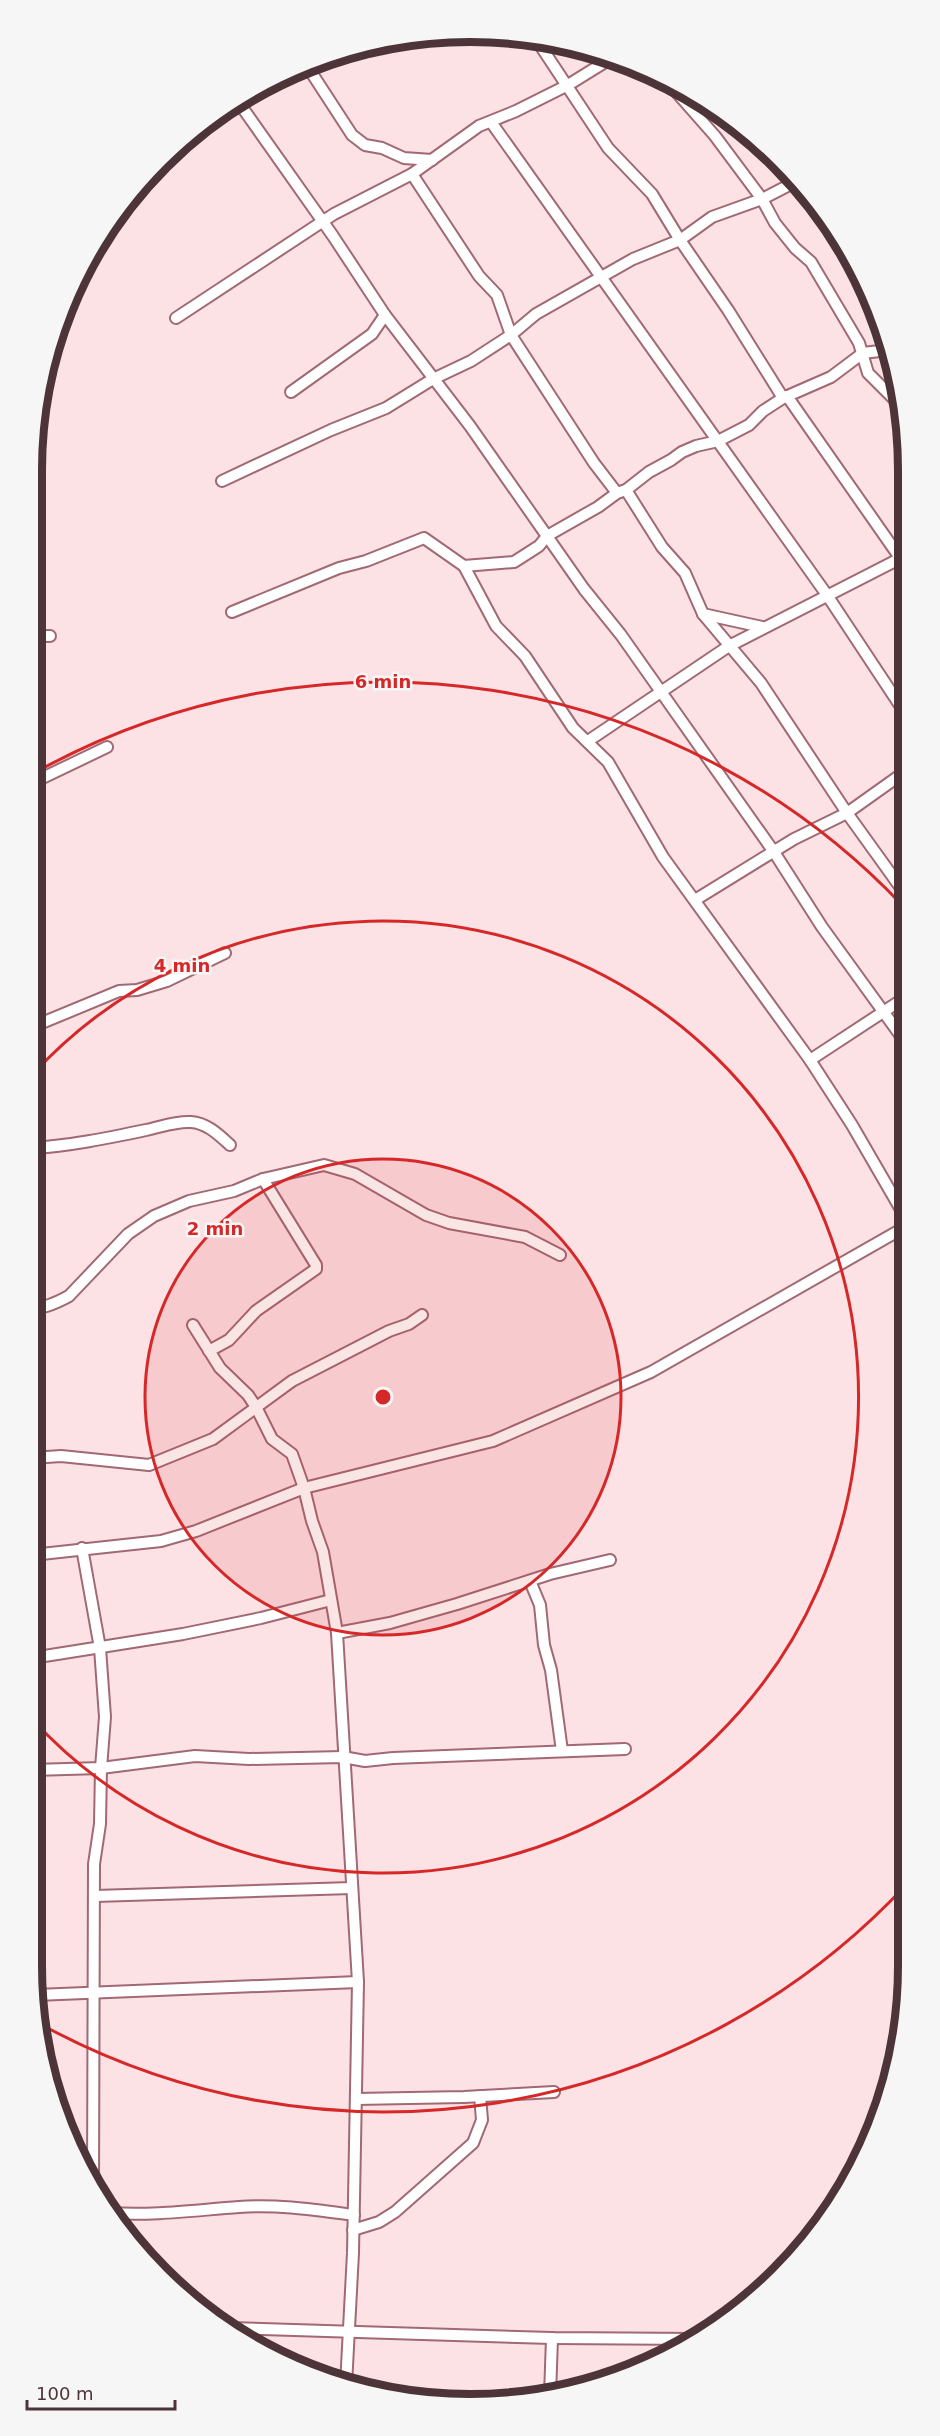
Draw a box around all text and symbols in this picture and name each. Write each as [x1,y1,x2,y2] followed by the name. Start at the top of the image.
[355,671,411,692] text: 6 min
[154,955,210,976] text: 4 min
[187,1218,243,1239] text: 2 min
[373,1387,393,1407] centre of rings
[27,2373,176,2411] scale bar
[36,2383,94,2404] text: 100 m

